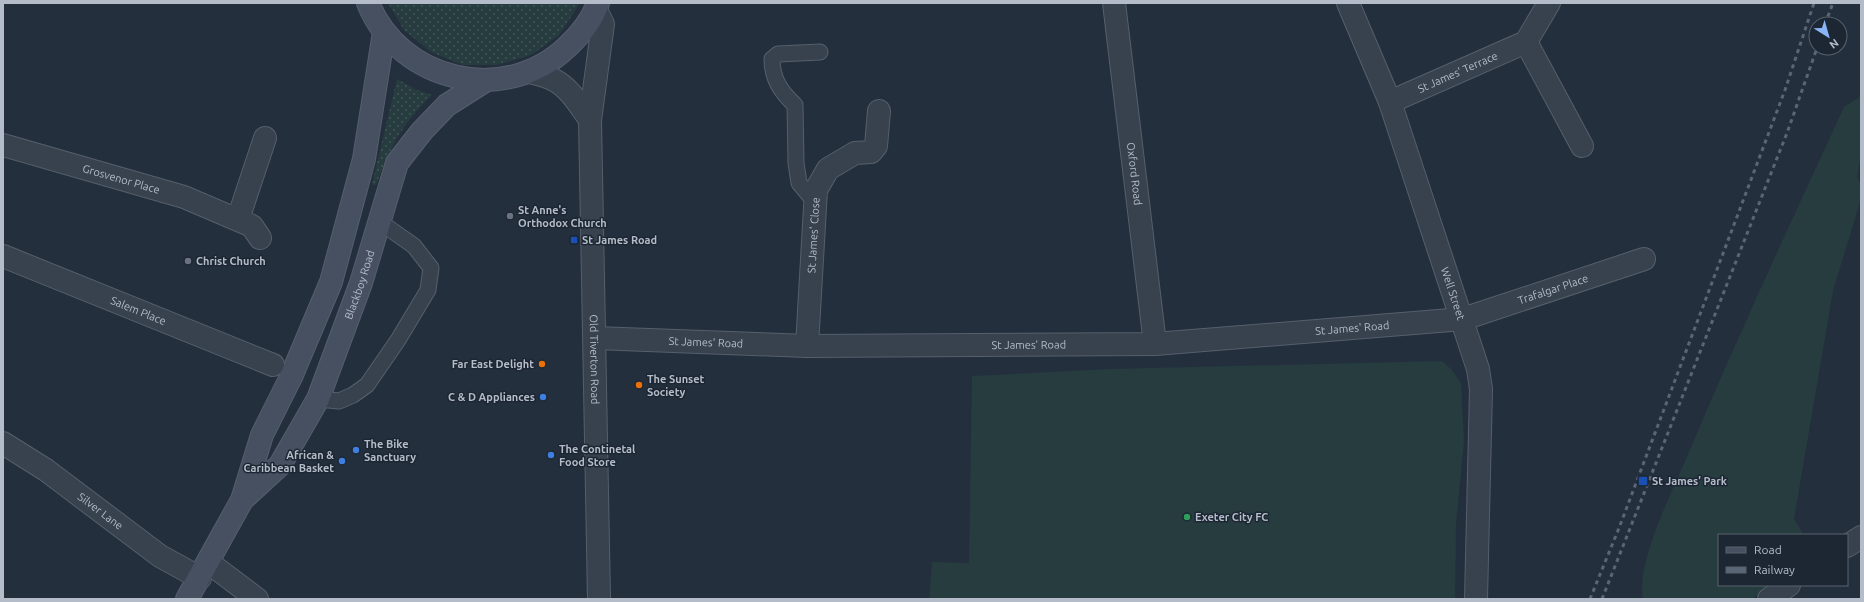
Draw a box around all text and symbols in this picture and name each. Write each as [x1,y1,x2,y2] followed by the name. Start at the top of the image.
[1808,16,1848,56] north arrow
[1827,37,1841,51] text: N
[1416,49,1499,95] street label: St James' Terrace
[1125,142,1144,206] street label: Oxford Road
[81,162,161,196] street label: Grosvenor Place
[805,197,822,273] street label: St James' Close
[518,204,607,229] place label: St Anne's Orthodox Church
[505,211,515,221] marker: St Anne's Orthodox Church
[582,234,657,246] place label: St James Road
[569,235,579,245] marker: St James Road
[342,249,377,321] street label: Blackboy Road
[196,255,266,267] place label: Christ Church
[183,256,193,266] marker: Christ Church
[1439,265,1468,322] street label: Well Street
[1516,272,1590,306] street label: Trafalgar Place
[109,294,168,327] street label: Salem Place
[588,314,601,405] street label: Old Tiverton Road
[1315,319,1390,337] street label: St James' Road
[668,335,743,350] street label: St James' Road
[992,339,1066,351] street label: St James' Road
[452,358,534,370] place label: Far East Delight
[537,359,547,369] marker: Far East Delight
[647,373,705,398] place label: The Sunset Society
[634,380,644,390] marker: The Sunset Society
[448,391,535,403] place label: C & D Appliances
[538,392,548,402] marker: C & D Appliances
[364,438,416,463] place label: The Bike Sanctuary
[559,443,636,468] place label: The Continetal Food Store
[351,445,361,455] marker: The Bike Sanctuary
[243,449,334,474] place label: African & Caribbean Basket
[546,450,556,460] marker: The Continetal Food Store
[337,456,347,466] marker: African & Caribbean Basket
[1637,475,1649,487] marker: St James' Park
[1652,475,1728,487] place label: St James' Park
[76,490,125,532] street label: Silver Lane
[1195,511,1268,523] place label: Exeter City FC
[1182,512,1192,522] marker: Exeter City FC
[1718,534,1848,586] legend
[1754,543,1782,556] text: Road
[1754,563,1795,576] text: Railway

